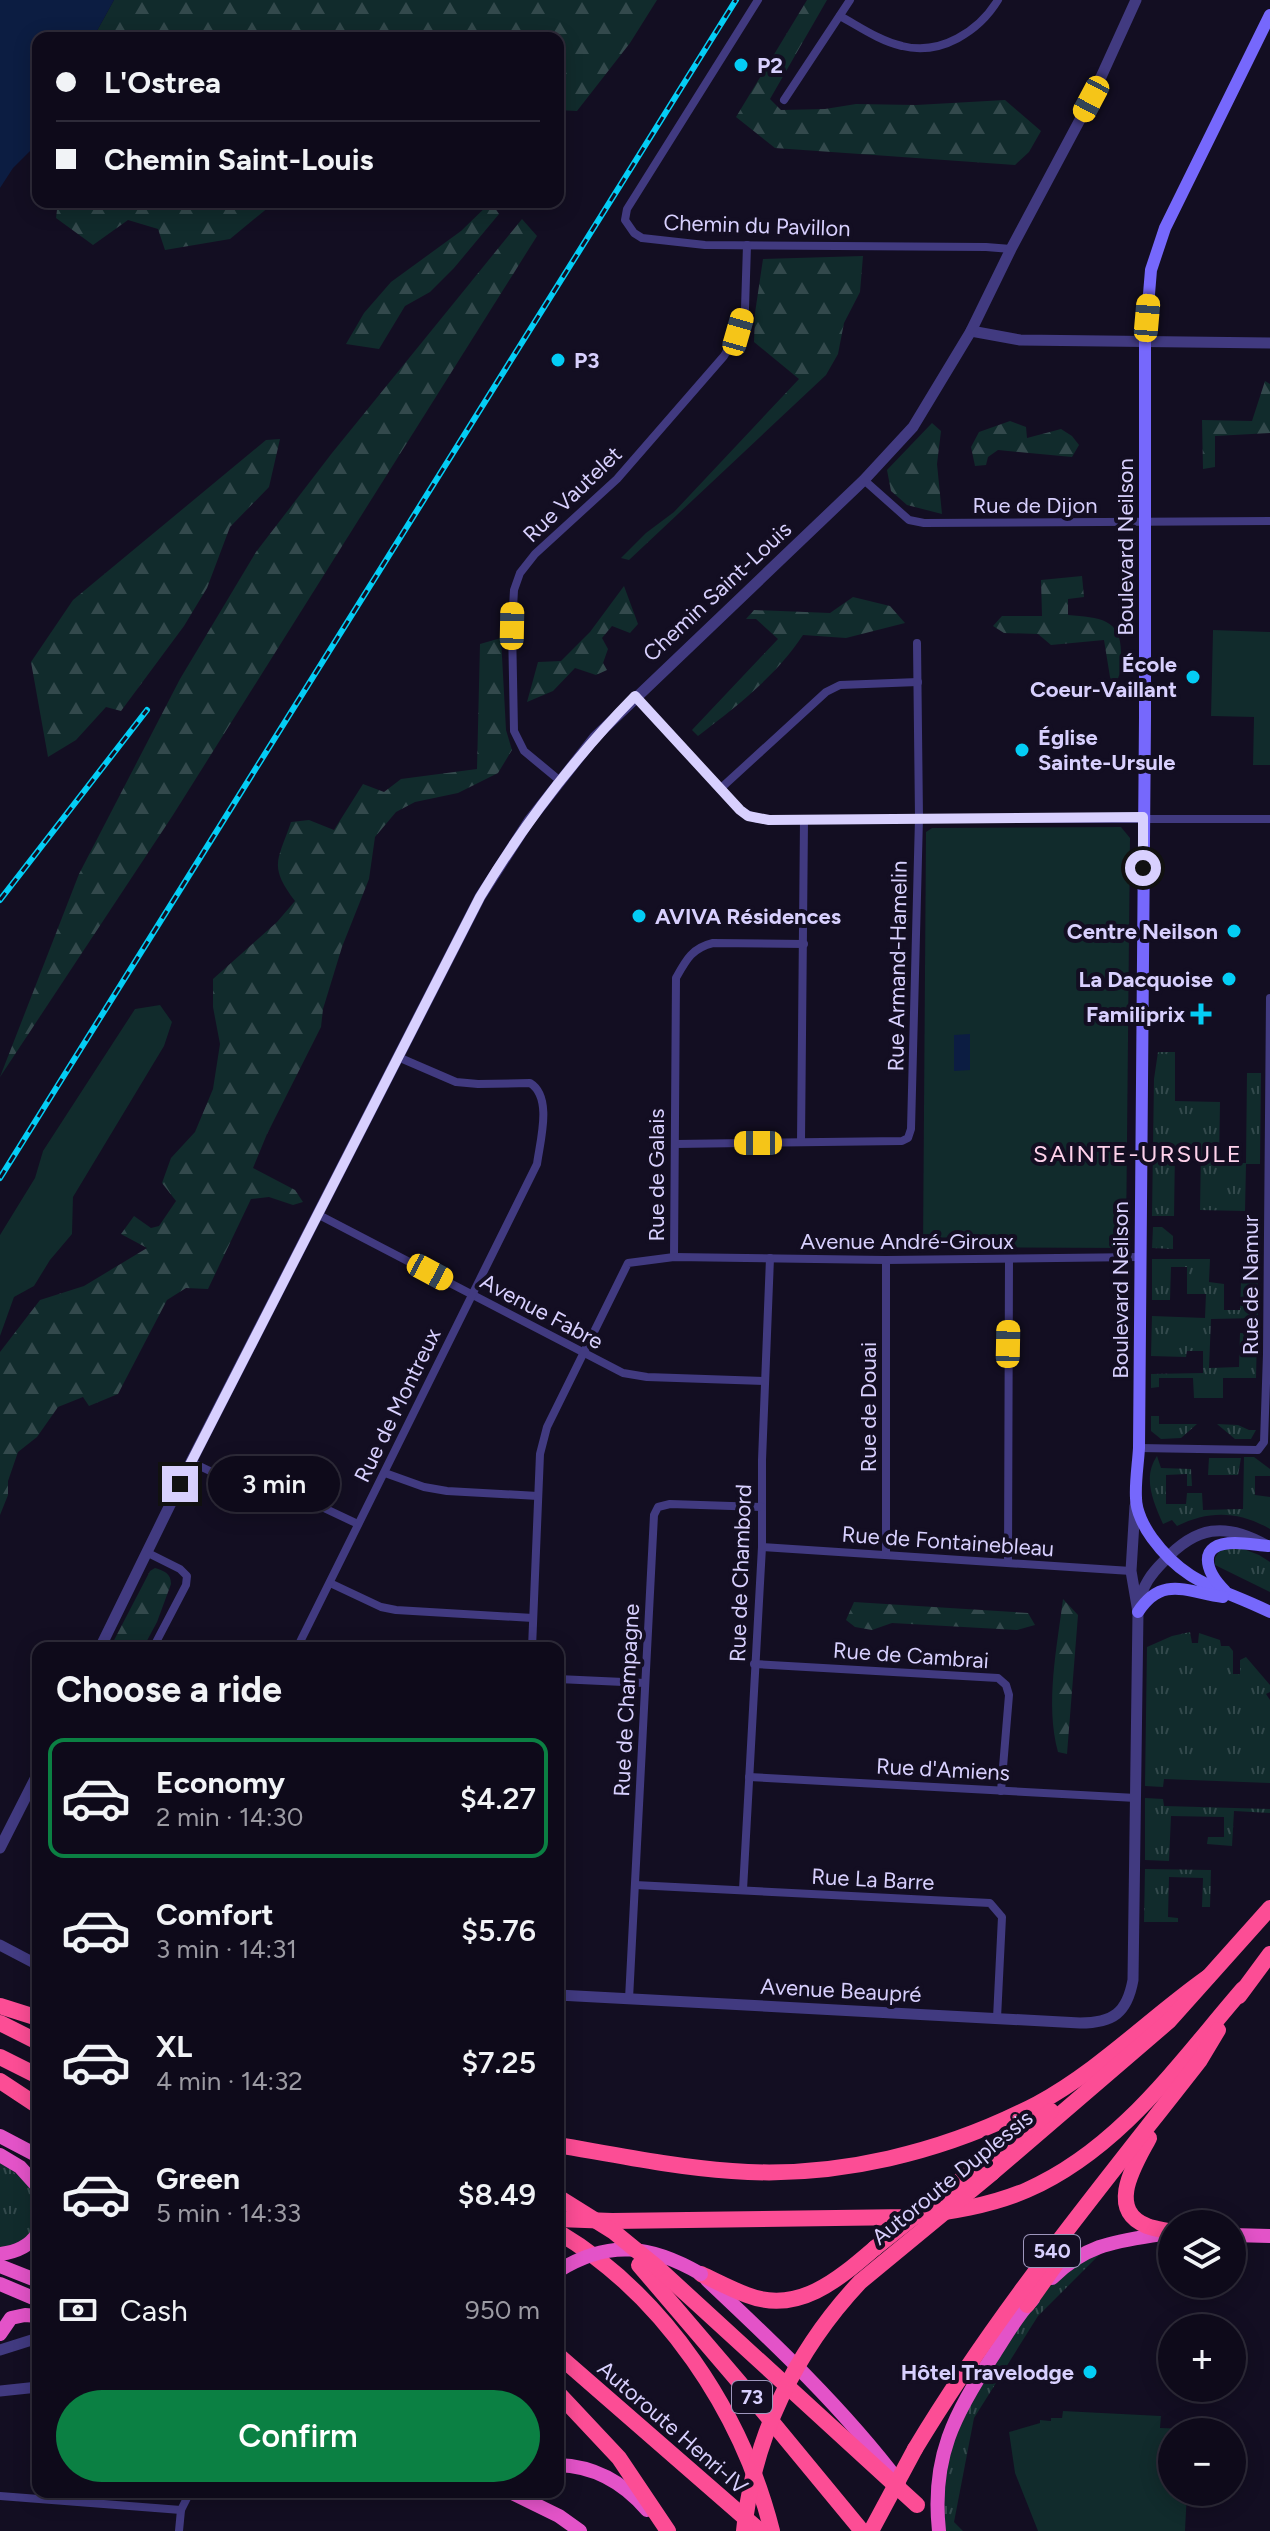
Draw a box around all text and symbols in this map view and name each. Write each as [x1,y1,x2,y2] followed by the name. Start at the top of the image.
[757,52,783,79] place label: P2
[732,56,750,74] marker: P2
[104,64,221,101] text: L'Ostrea
[1069,72,1113,126] car
[104,141,374,178] text: Chemin Saint-Louis
[663,209,851,242] street label: Chemin du Pavillon
[1133,293,1161,343] car
[720,306,756,358] car
[574,347,600,374] place label: P3
[549,351,567,369] marker: P3
[517,441,627,548] street label: Rue Vautelet
[1112,458,1139,636] street label: Boulevard Neilson
[972,492,1098,519] street label: Rue de Dijon
[638,516,797,667] street label: Chemin Saint-Louis
[500,602,524,650] car
[1030,651,1177,703] place label: École Coeur-Vaillant
[1184,668,1202,686] marker: École Coeur-Vaillant
[1038,724,1175,776] place label: Église Sainte-Ursule
[1013,741,1031,759] marker: Église Sainte-Ursule
[1125,850,1161,886] route start
[882,860,913,1072] street label: Rue Armand-Hamelin
[655,903,841,930] place label: AVIVA Résidences
[630,907,648,925] marker: AVIVA Résidences
[1067,918,1218,945] place label: Centre Neilson
[1225,922,1243,940] marker: Centre Neilson
[1079,966,1213,993] place label: La Dacquoise
[1220,970,1238,988] marker: La Dacquoise
[1086,1001,1185,1028] place label: Familiprix
[1192,1005,1210,1023] marker: Familiprix
[643,1108,670,1242] street label: Rue de Galais
[734,1131,782,1155] car
[1033,1139,1243,1168] district label: SAINTE-URSULE
[1107,1201,1134,1379] street label: Boulevard Neilson
[1237,1214,1264,1355] street label: Rue de Namur
[800,1228,1014,1255] street label: Avenue André-Giroux
[403,1250,457,1294] car
[476,1268,608,1355] street label: Avenue Fabre
[996,1320,1020,1368] car
[348,1323,447,1487] street label: Rue de Montreux
[855,1342,882,1472] street label: Rue de Douai
[208,1456,340,1512] callout: 3 min
[162,1466,198,1502] route end
[242,1468,306,1500] text: 3 min
[724,1484,757,1662] street label: Rue de Chambord
[841,1521,1055,1562] street label: Rue de Fontainebleau
[608,1603,645,1797] street label: Rue de Champagne
[832,1637,990,1674] street label: Rue de Cambrai
[56,1668,282,1711] text: Choose a ride
[875,1753,1011,1786] street label: Rue d'Amiens
[60,1762,132,1834] icon: car
[156,1764,285,1801] text: Economy
[460,1780,536,1817] text: $4.27
[156,1801,303,1833] text: 2 min · 14:30
[811,1863,935,1896] street label: Rue La Barre
[60,1894,132,1966] icon: car
[156,1896,274,1933] text: Comfort
[461,1912,536,1949] text: $5.76
[156,1933,297,1965] text: 3 min · 14:31
[760,1973,922,2008] street label: Avenue Beaupré
[60,2026,132,2098] icon: car
[156,2028,192,2065] text: XL
[461,2044,536,2081] text: $7.25
[156,2065,303,2097] text: 4 min · 14:32
[866,2104,1038,2251] street label: Autoroute Duplessis
[60,2158,132,2230] icon: car
[156,2160,240,2197] text: Green
[458,2176,536,2213] text: $8.49
[156,2197,301,2229] text: 5 min · 14:33
[1158,2210,1246,2506] map controls
[1158,2210,1246,2298] button: layers
[1024,2235,1080,2267] road number: 540
[56,2288,100,2332] icon: cash
[120,2292,188,2329] text: Cash
[465,2294,540,2326] text: 950 m
[1158,2314,1246,2402] button: +
[592,2355,754,2500] street label: Autoroute Henri-IV
[901,2359,1074,2386] place label: Hôtel Travelodge
[1081,2363,1099,2381] marker: Hôtel Travelodge
[732,2381,772,2413] road number: 73
[56,2390,540,2482] button: Confirm
[1158,2418,1246,2506] button: −

